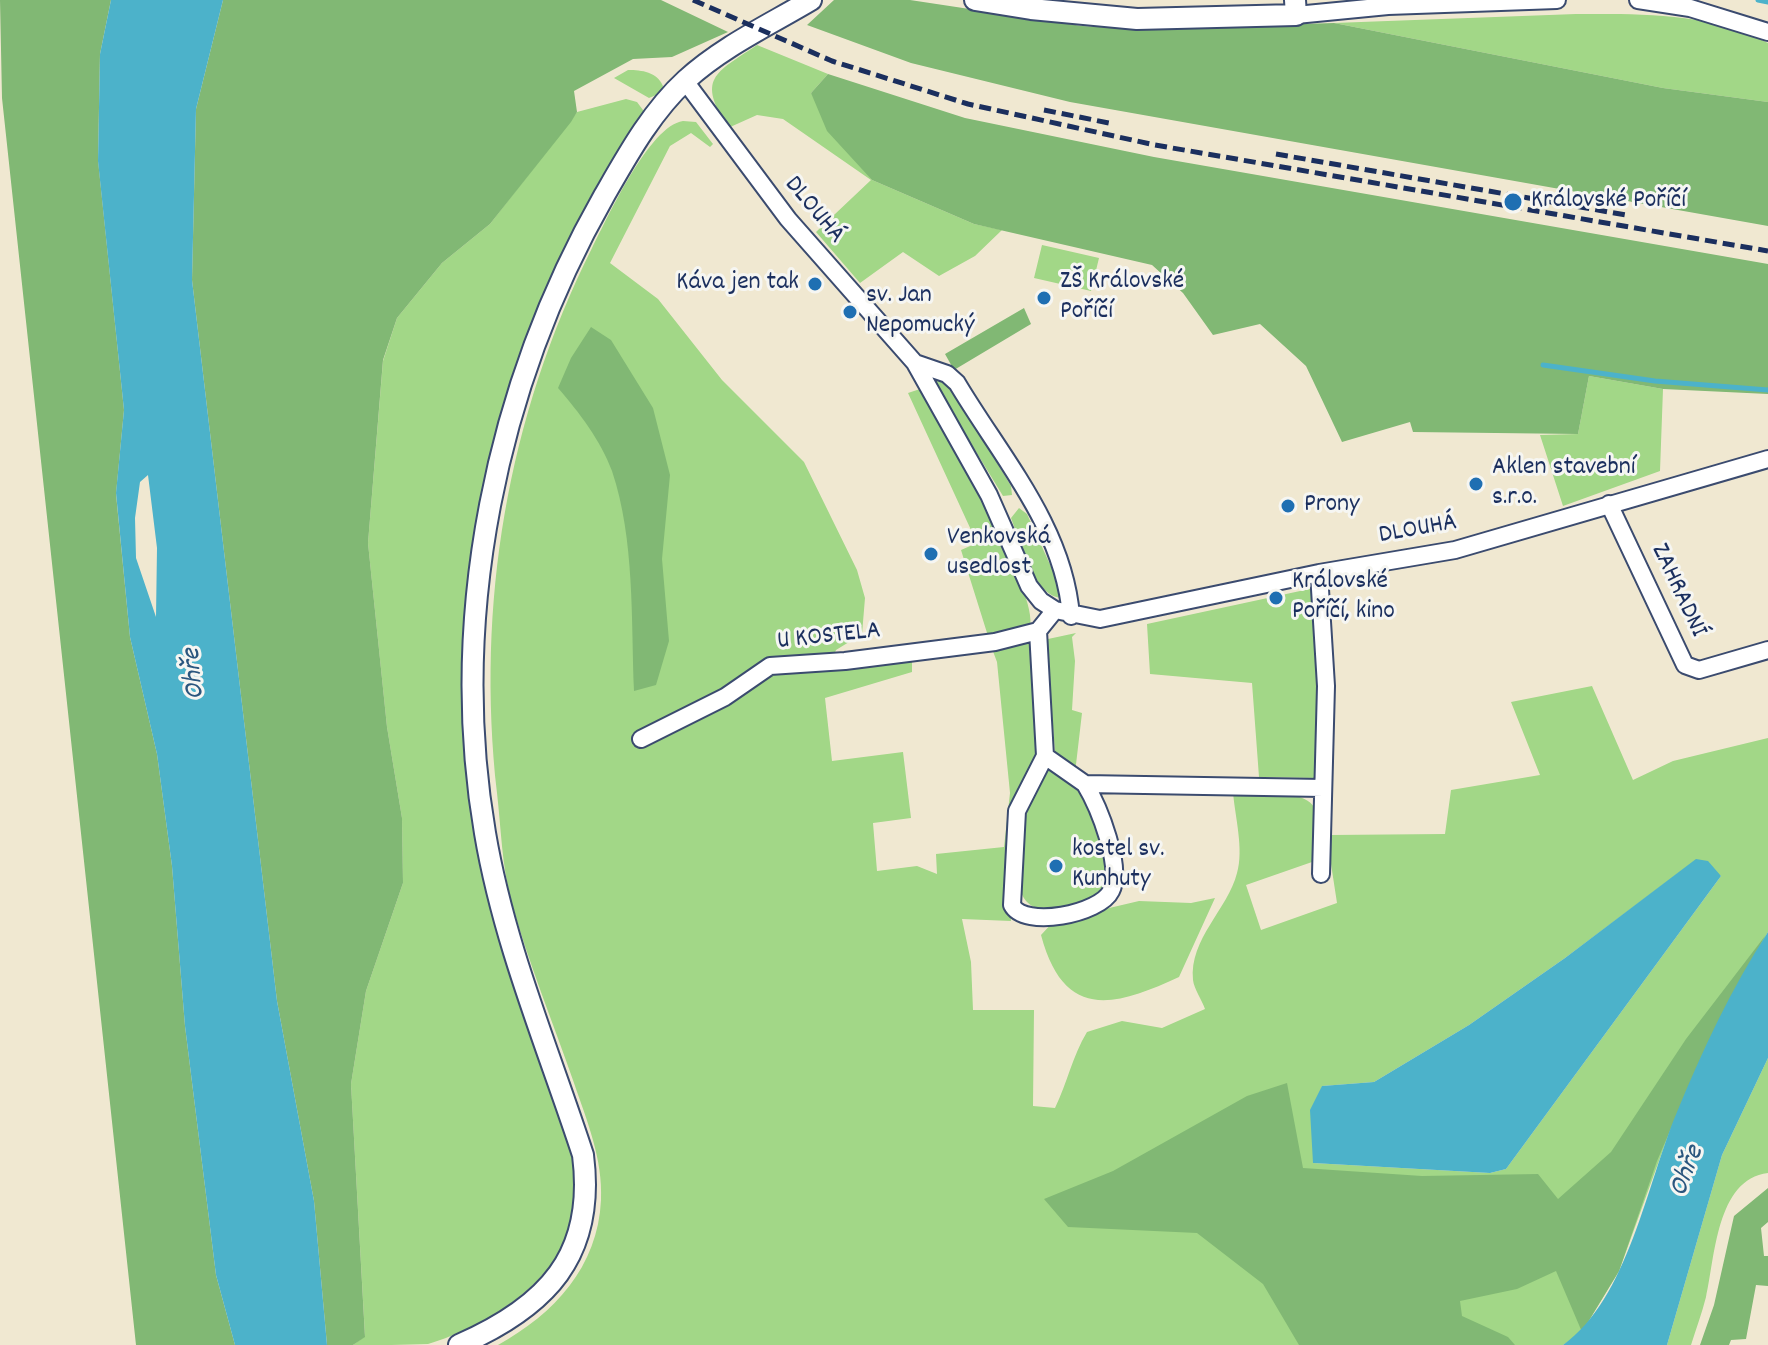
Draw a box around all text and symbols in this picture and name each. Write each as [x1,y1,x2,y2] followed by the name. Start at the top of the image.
[776,171,850,251] street label: DLOUHÁ
[1531,186,1686,218] place label: Královské Poříčí
[1502,191,1524,213] marker: Královské Poříčí
[1060,267,1184,328] place label: ZŠ Královské Poříčí
[676,268,799,300] place label: Káva jen tak
[806,275,824,293] marker: Káva jen tak
[866,281,975,342] place label: sv. Jan Nepomucký
[1035,289,1053,307] marker: ZŠ Královské Poříčí
[841,303,859,321] marker: sv. Jan Nepomucký
[1492,453,1636,514] place label: Aklen stavební s.r.o.
[1467,475,1485,493] marker: Aklen stavební s.r.o.
[1304,490,1360,522] place label: Prony
[1279,497,1297,515] marker: Prony
[1377,509,1459,553] street label: DLOUHÁ
[947,523,1051,584] place label: Venkovská usedlost
[1642,539,1712,643] street label: ZAHRADNÍ
[922,545,940,563] marker: Venkovská usedlost
[1292,567,1395,628] place label: Královské Poříčí, kino
[1267,589,1285,607] marker: Královské Poříčí, kino
[776,617,882,659] street label: U KOSTELA
[177,647,215,701] water label: Ohře
[1072,835,1164,896] place label: kostel sv. Kunhuty
[1047,857,1065,875] marker: kostel sv. Kunhuty
[1664,1142,1714,1202] water label: Ohře

